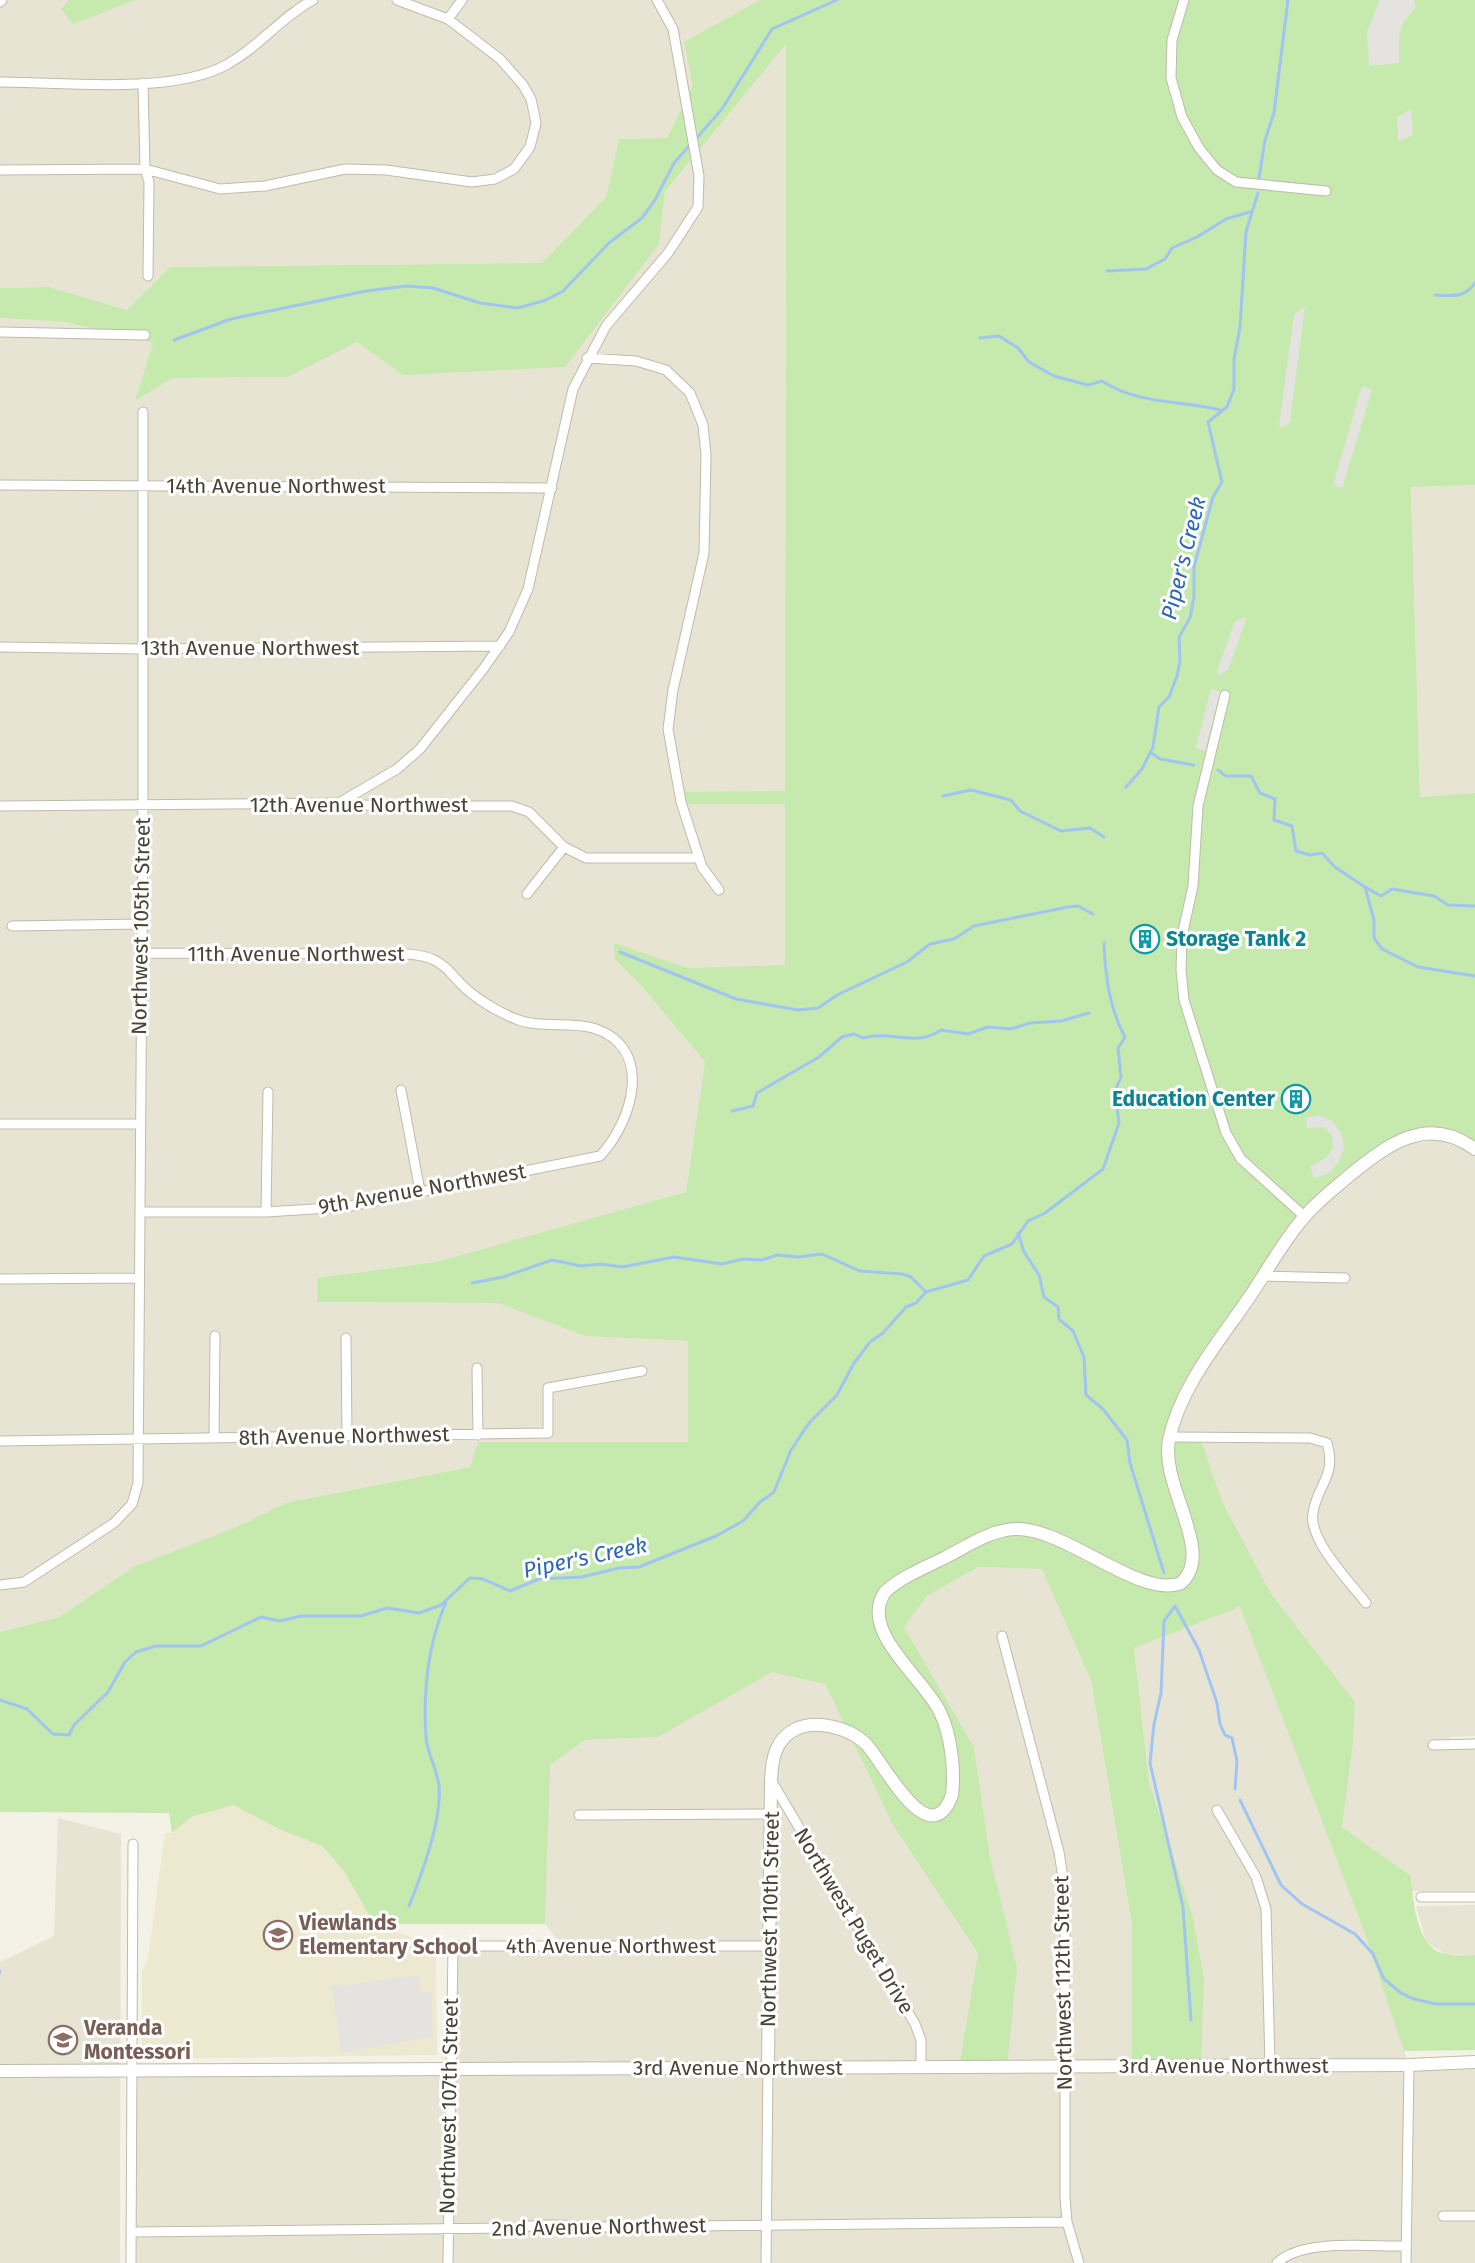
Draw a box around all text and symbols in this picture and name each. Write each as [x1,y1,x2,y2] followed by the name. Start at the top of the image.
[166,473,386,499] street label: 14th Avenue Northwest
[1155,494,1212,622] water label: Piper's Creek
[141,635,360,661] street label: 13th Avenue Northwest
[250,792,469,818] street label: 12th Avenue Northwest
[126,817,156,1035] street label: Northwest 105th Street
[1129,923,1161,955] building icon: Storage Tank 2
[1166,926,1306,952] place label: Storage Tank 2
[187,941,405,967] street label: 11th Avenue Northwest
[1280,1083,1312,1115] building icon: Education Center
[1112,1086,1276,1112] place label: Education Center
[316,1158,528,1220] street label: 9th Avenue Northwest
[238,1421,450,1451] street label: 8th Avenue Northwest
[521,1531,649,1584] water label: Piper's Creek
[755,1810,785,2027] street label: Northwest 110th Street
[788,1823,920,2019] street label: Northwest Puget Drive
[1048,1875,1078,2091] street label: Northwest 112th Street
[298,1910,478,1960] place label: Viewlands Elementary School
[262,1919,294,1951] school or university icon: Viewlands Elementary School
[506,1933,717,1959] street label: 4th Avenue Northwest
[434,1997,464,2214] street label: Northwest 107th Street
[83,2015,191,2065] place label: Veranda Montessori
[47,2024,79,2056] school or university icon: Veranda Montessori
[1119,2053,1329,2079] street label: 3rd Avenue Northwest
[633,2055,843,2081] street label: 3rd Avenue Northwest
[492,2212,707,2242] street label: 2nd Avenue Northwest

